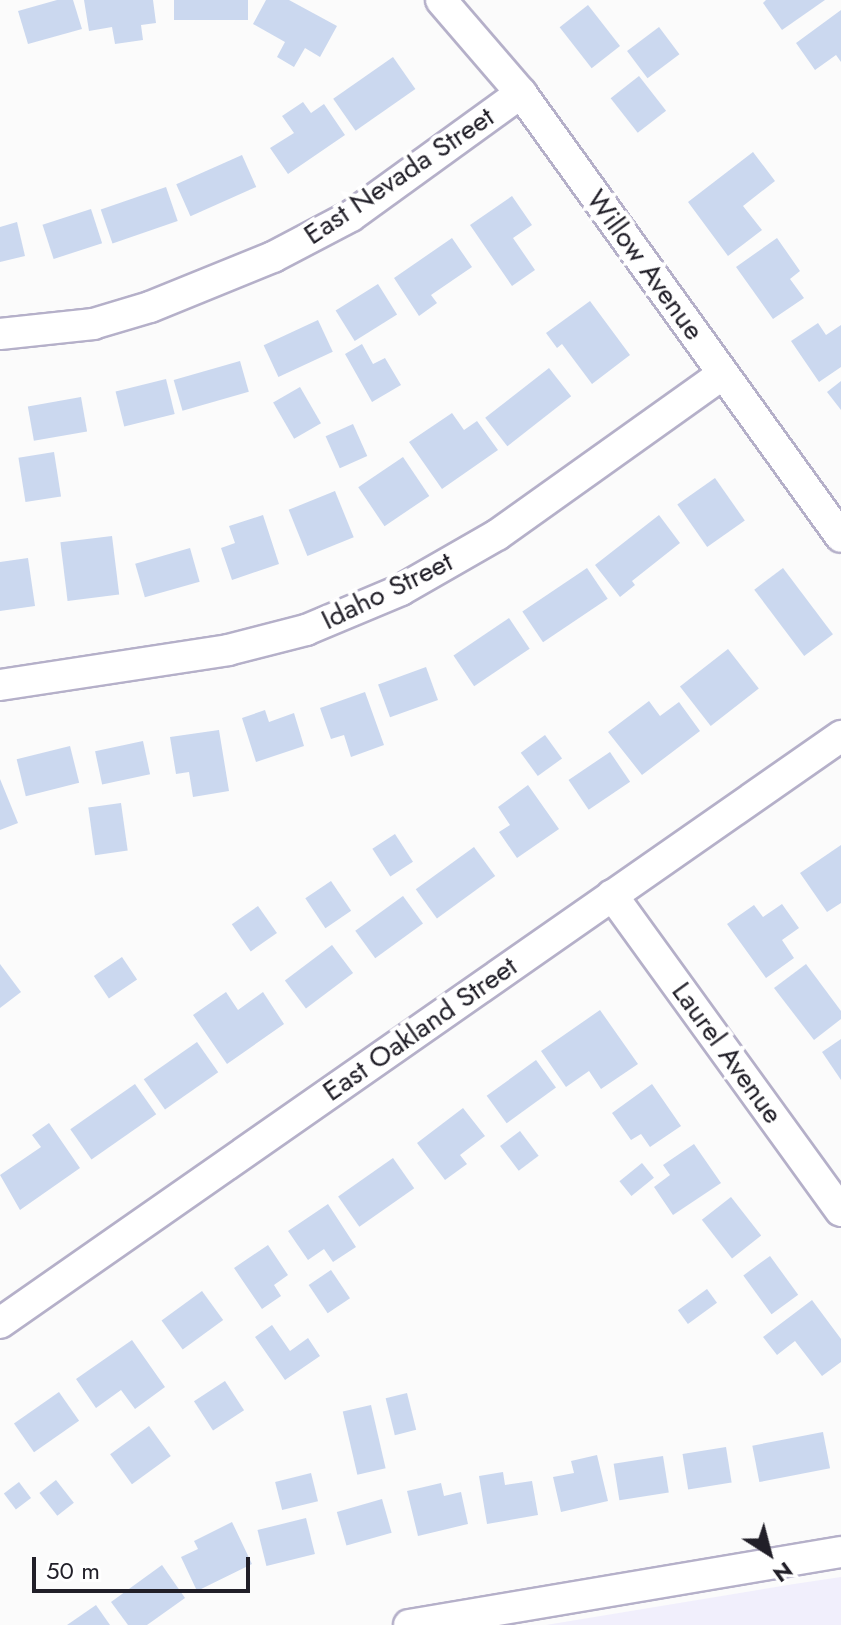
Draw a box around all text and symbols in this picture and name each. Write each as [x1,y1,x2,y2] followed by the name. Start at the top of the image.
[298,100,500,252] street label: East Nevada Street
[579,183,711,347] street label: Willow Avenue
[316,545,458,637] street label: Idaho Street
[317,950,523,1108] street label: East Oakland Street
[664,976,790,1130] street label: Laurel Avenue
[729,1513,809,1593] north arrow
[36,1541,254,1591] scale bar
[46,1553,100,1588] text: 50 m
[767,1554,800,1590] text: N

